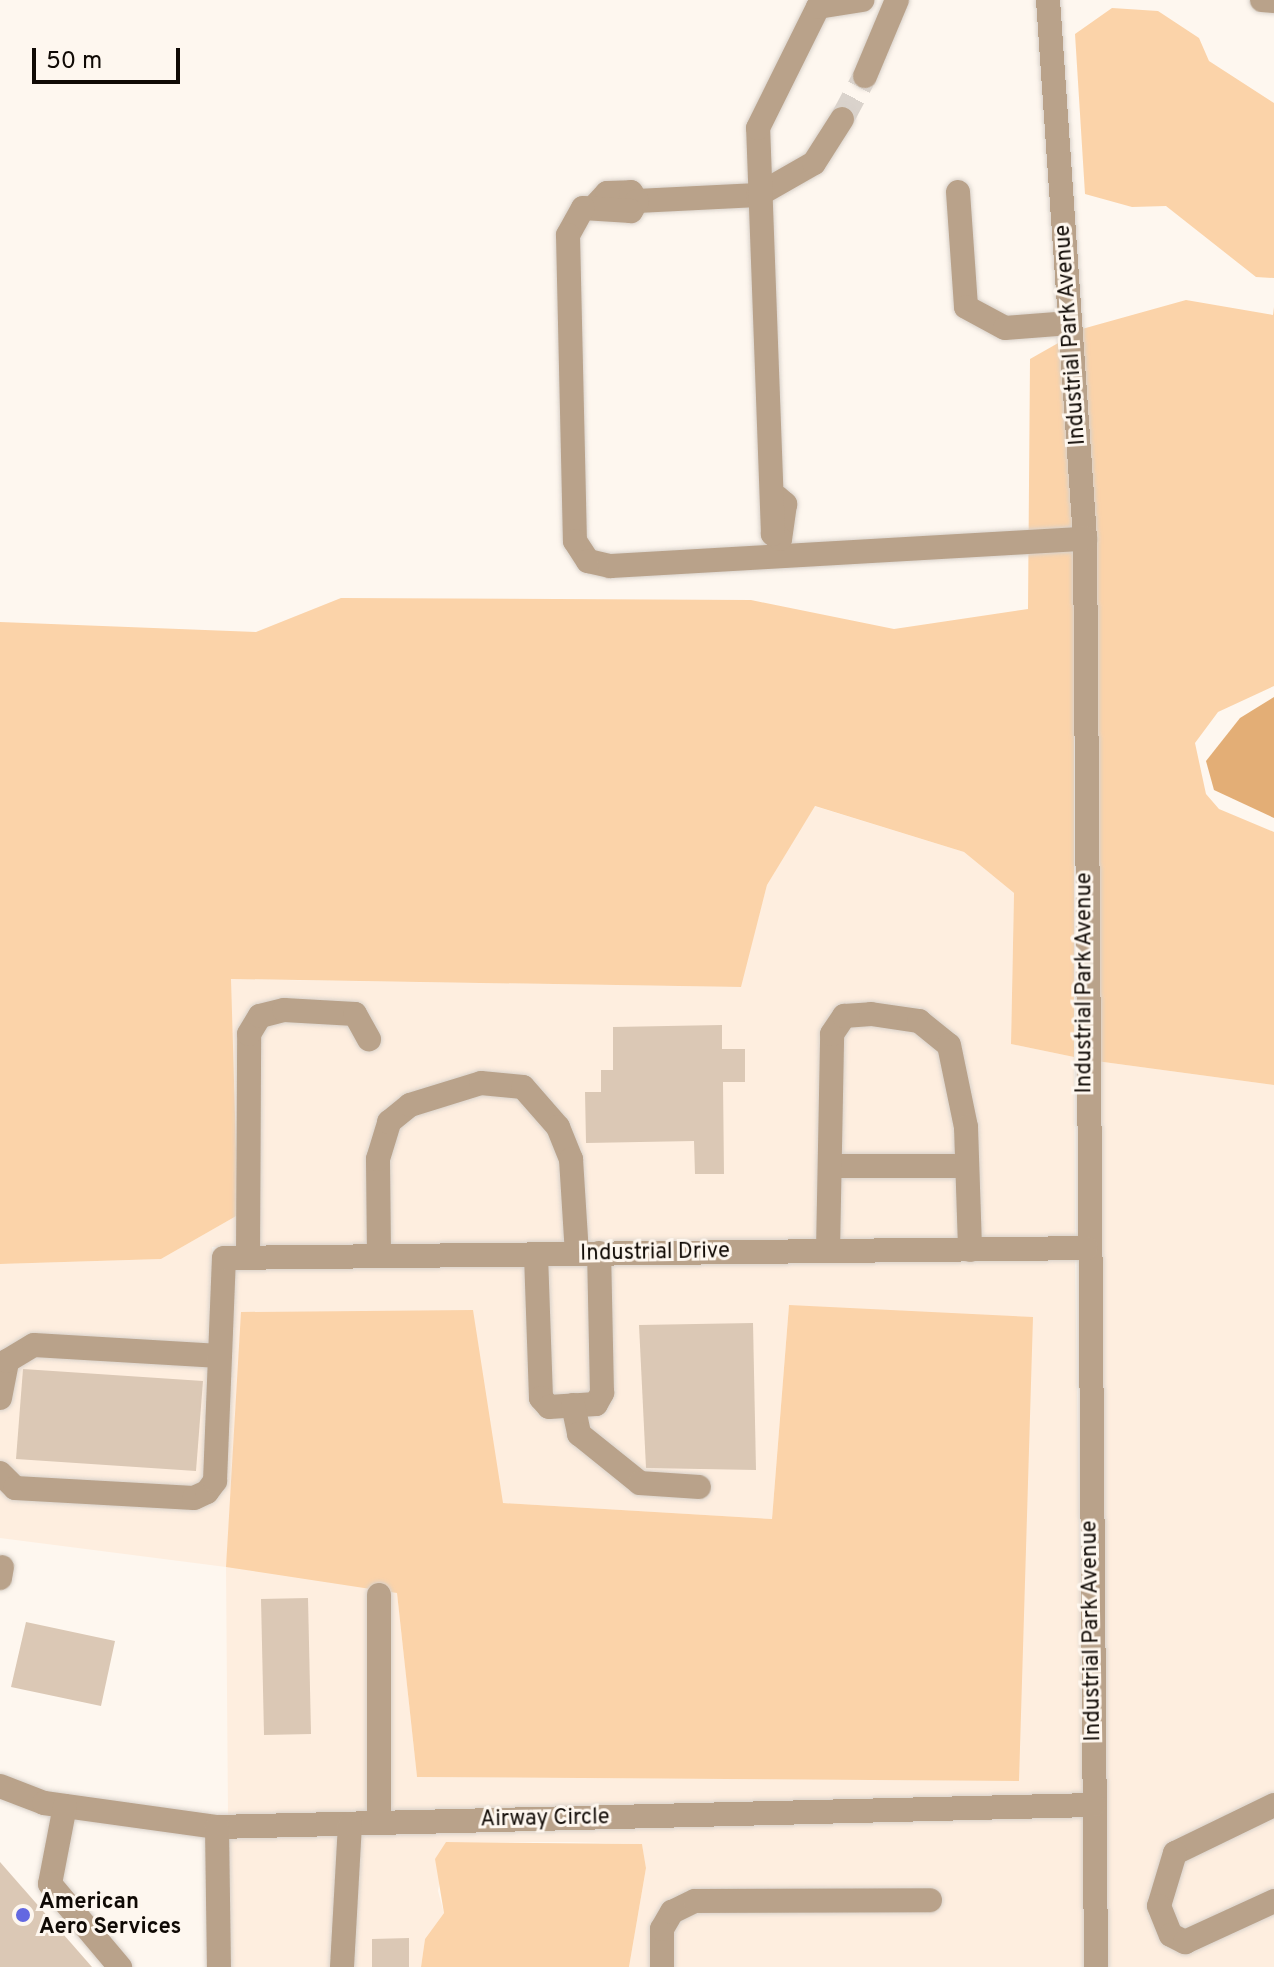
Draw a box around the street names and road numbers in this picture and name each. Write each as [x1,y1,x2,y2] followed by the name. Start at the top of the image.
[1050,223,1092,447] street label: Industrial Park Avenue
[1072,872,1098,1094] street label: Industrial Park Avenue
[580,1238,730,1268] street label: Industrial Drive
[1077,1520,1107,1742] street label: Industrial Park Avenue
[480,1805,610,1833] street label: Airway Circle

